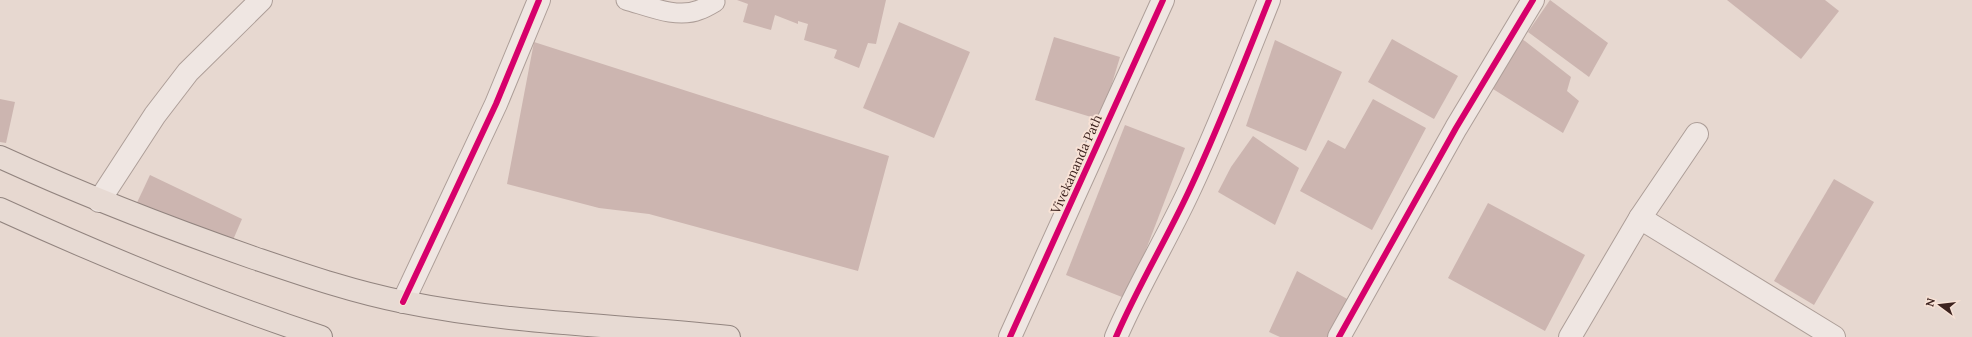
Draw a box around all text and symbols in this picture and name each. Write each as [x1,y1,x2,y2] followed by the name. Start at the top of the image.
[1047,112,1106,217] street label: Vivekananda Path
[1920,285,1960,325] north arrow
[1922,296,1938,308] text: N

